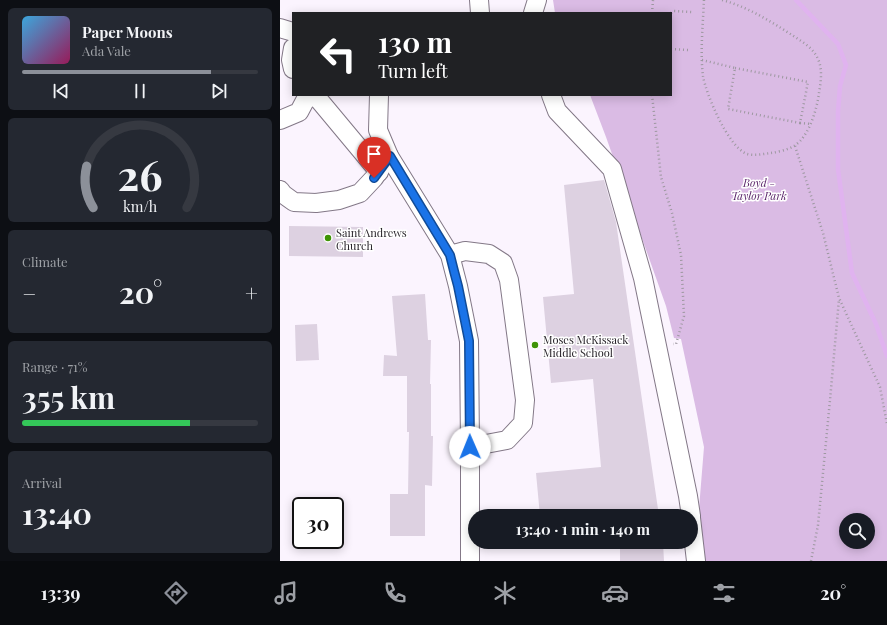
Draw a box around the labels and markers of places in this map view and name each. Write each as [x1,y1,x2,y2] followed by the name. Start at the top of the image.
[357,137,391,178] pin
[336,225,407,253] place label: Saint Andrews Church
[323,233,333,243] marker: Saint Andrews Church
[543,332,628,360] place label: Moses McKissack Middle School
[530,340,540,350] marker: Moses McKissack Middle School

